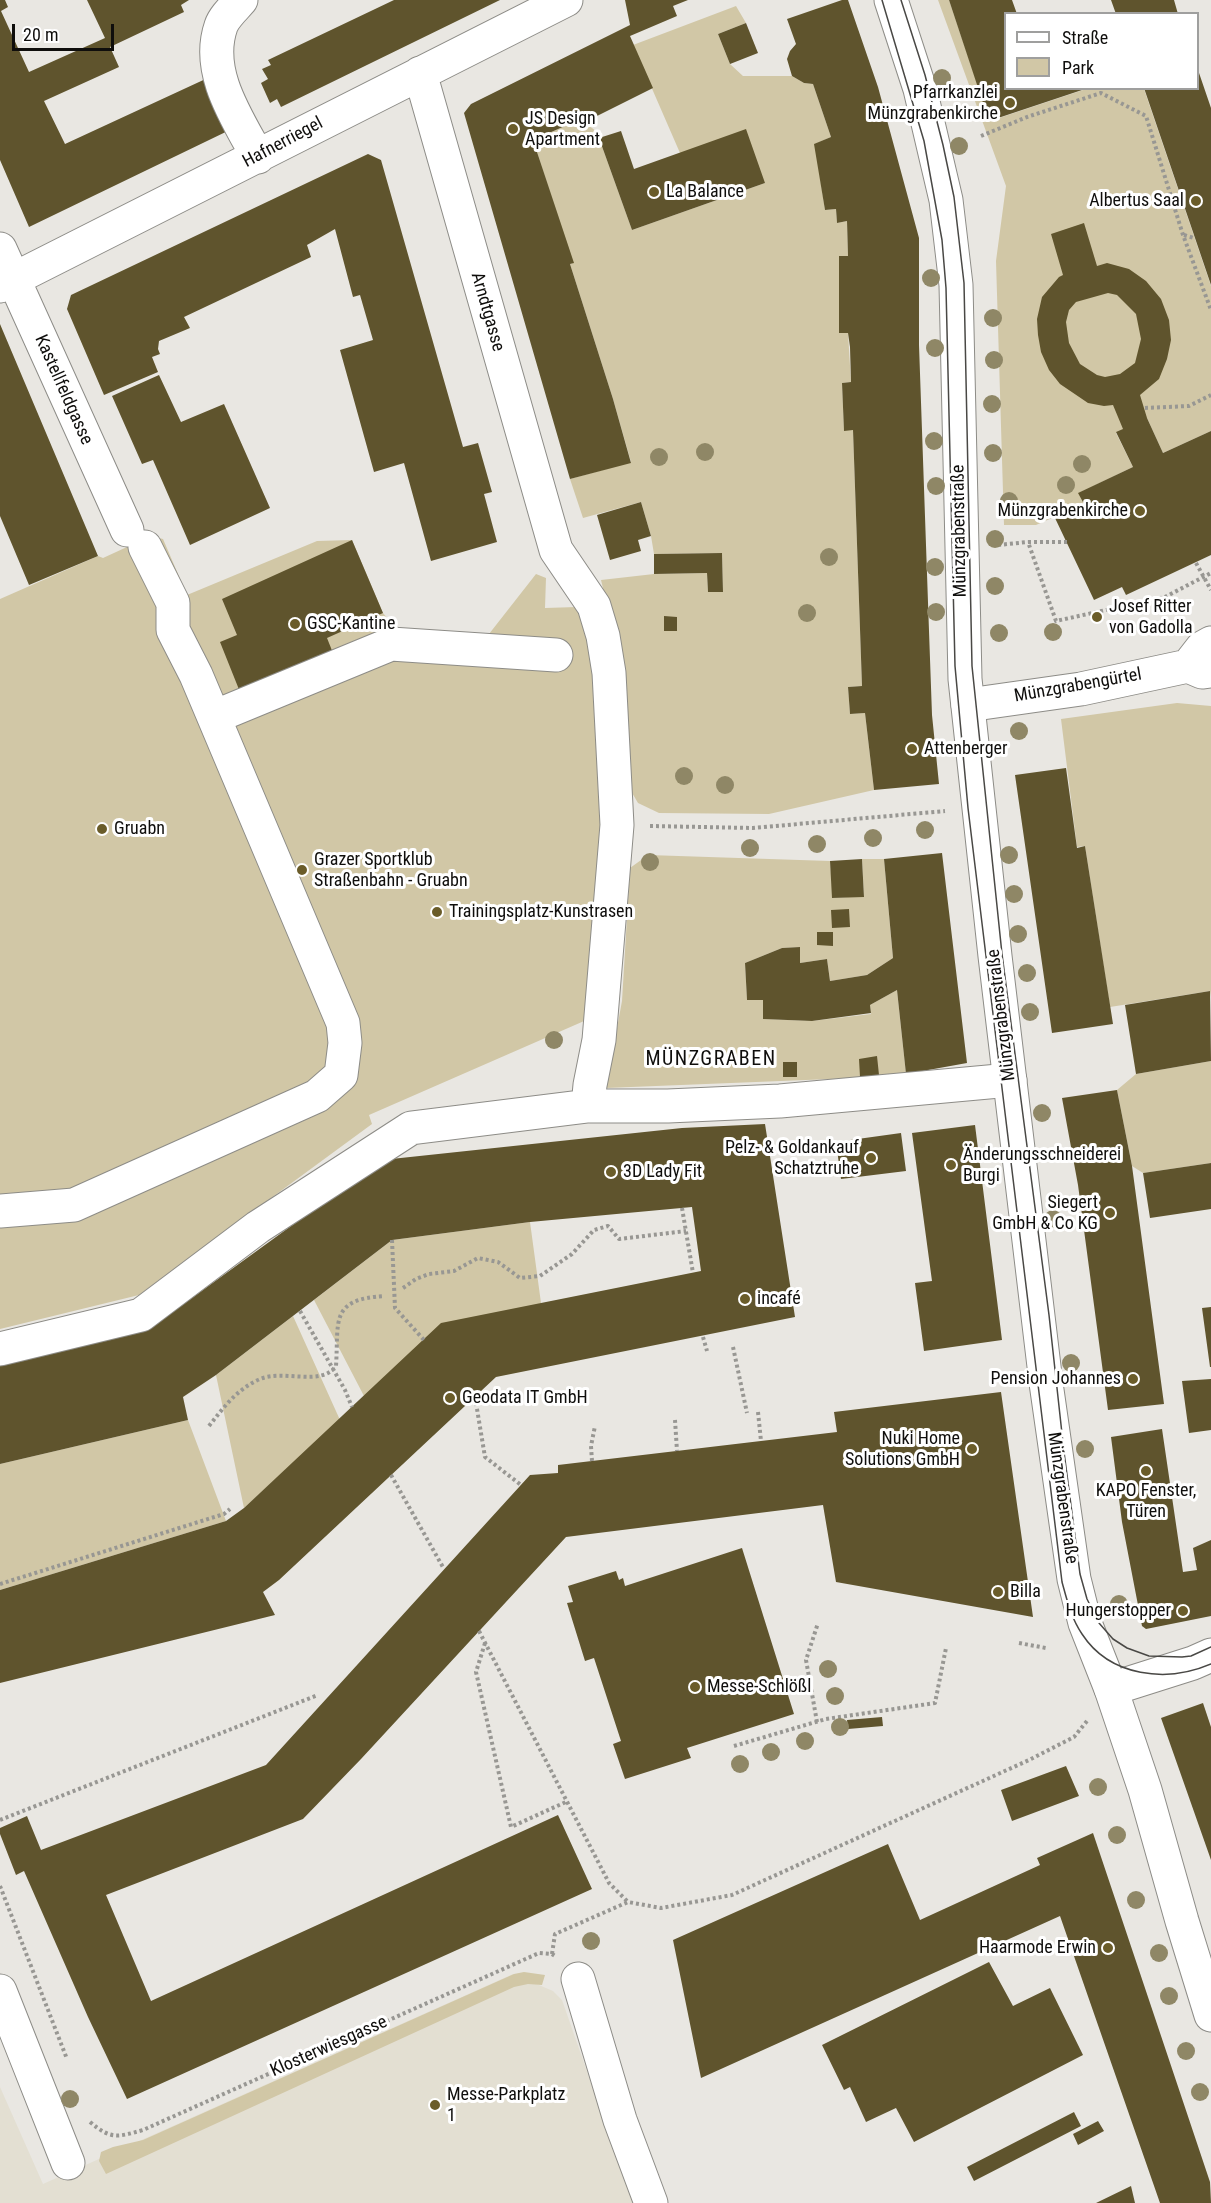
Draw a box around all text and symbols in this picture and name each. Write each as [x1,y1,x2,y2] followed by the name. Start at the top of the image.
[15,12,117,50] scale bar
[1004,12,1199,90] legend
[23,24,58,45] text: 20 m
[1062,27,1108,48] text: Straße
[1062,57,1094,78] text: Park
[868,82,998,124] place label: Pfarrkanzlei Münzgrabenkirche
[1003,96,1017,110] marker: Pfarrkanzlei Münzgrabenkirche
[525,108,600,150] place label: JS Design Apartment
[239,113,327,173] street label: Hafnerriegel
[506,122,520,136] marker: JS Design Apartment
[666,181,744,203] place label: La Balance
[647,185,661,199] marker: La Balance
[1089,190,1184,212] place label: Albertus Saal
[1189,194,1203,208] marker: Albertus Saal
[465,270,509,354] street label: Arndtgasse
[29,332,97,448] street label: Kastellfeldgasse
[948,465,972,597] street label: Münzgrabenstraße
[998,500,1128,522] place label: Münzgrabenkirche
[1133,504,1147,518] marker: Münzgrabenkirche
[1109,596,1193,638] place label: Josef Ritter von Gadolla
[1090,610,1104,624] marker: Josef Ritter von Gadolla
[307,613,395,635] place label: GSC-Kantine
[288,617,302,631] marker: GSC-Kantine
[1013,664,1143,708] street label: Münzgrabengürtel
[924,738,1007,760] place label: Attenberger
[905,742,919,756] marker: Attenberger
[114,818,165,840] place label: Gruabn
[95,822,109,836] marker: Gruabn
[314,849,468,892] place label: Grazer Sportklub Straßenbahn - Gruabn
[295,863,309,877] marker: Grazer Sportklub Straßenbahn - Gruabn
[449,901,633,923] place label: Trainingsplatz-Kunstrasen
[430,905,444,919] marker: Trainingsplatz-Kunstrasen
[983,948,1021,1082] street label: Münzgrabenstraße
[645,1048,777,1072] district label: MÜNZGRABEN
[725,1137,859,1180] place label: Pelz- & Goldankauf Schatztruhe
[963,1144,1121,1186] place label: Änderungsschneiderei Burgi
[864,1151,878,1165] marker: Pelz- & Goldankauf Schatztruhe
[944,1158,958,1172] marker: Änderungsschneiderei Burgi
[623,1161,702,1183] place label: 3D Lady Fit
[604,1165,618,1179] marker: 3D Lady Fit
[992,1192,1098,1234] place label: Siegert GmbH & Co KG
[1103,1206,1117,1220] marker: Siegert GmbH & Co KG
[757,1288,801,1310] place label: incafé
[738,1292,752,1306] marker: incafé
[991,1368,1121,1390] place label: Pension Johannes
[1126,1372,1140,1386] marker: Pension Johannes
[462,1387,588,1409] place label: Geodata IT GmbH
[443,1391,457,1405] marker: Geodata IT GmbH
[845,1428,960,1470] place label: Nuki Home Solutions GmbH
[1042,1431,1082,1565] street label: Münzgrabenstraße
[965,1442,979,1456] marker: Nuki Home Solutions GmbH
[1139,1464,1153,1478] marker: KAPO Fenster, Türen
[1096,1480,1196,1522] place label: KAPO Fenster, Türen
[1010,1581,1041,1603] place label: Billa
[991,1585,1005,1599] marker: Billa
[1066,1600,1171,1622] place label: Hungerstopper
[1176,1604,1190,1618] marker: Hungerstopper
[707,1676,811,1698] place label: Messe-Schlößl
[688,1680,702,1694] marker: Messe-Schlößl
[979,1937,1096,1959] place label: Haarmode Erwin
[1101,1941,1115,1955] marker: Haarmode Erwin
[267,2012,391,2082] street label: Klosterwiesgasse
[447,2084,565,2126] place label: Messe-Parkplatz 1
[428,2098,442,2112] marker: Messe-Parkplatz 1

